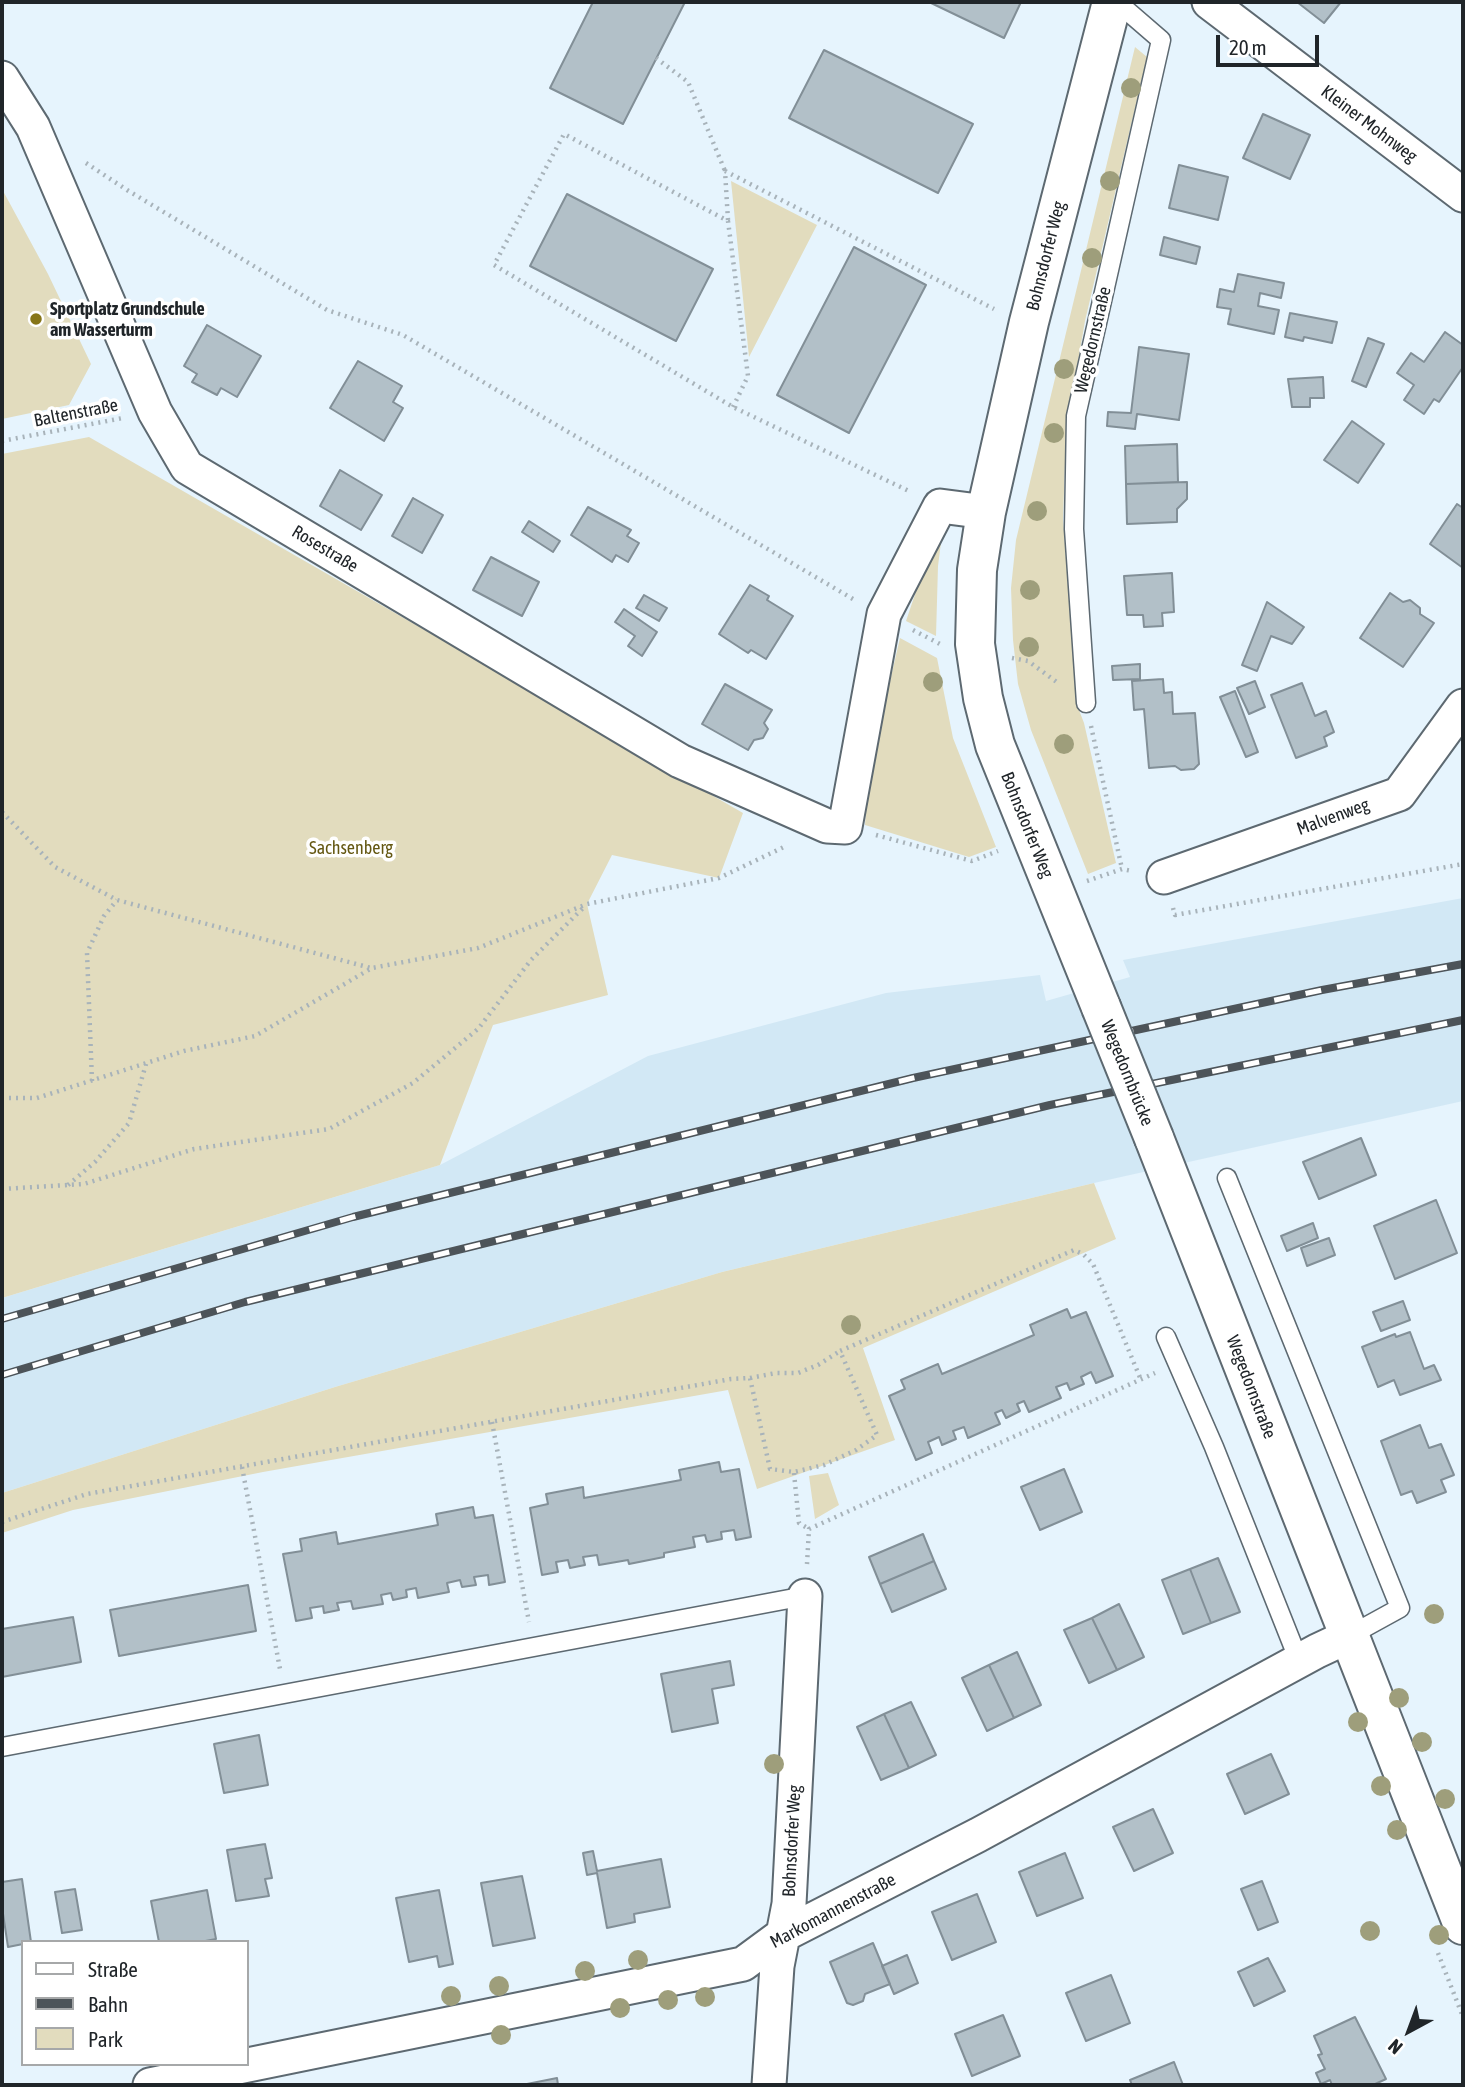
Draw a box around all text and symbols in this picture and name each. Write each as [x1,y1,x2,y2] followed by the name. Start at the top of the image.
[1220,21,1323,65] scale bar
[1229,35,1267,59] text: 20 m
[1317,81,1421,167] street label: Kleiner Mohnweg
[1022,199,1070,313] street label: Bohnsdorfer Weg
[1070,285,1116,395] street label: Wegedornstraße
[50,298,205,340] place label: Sportplatz Grundschule am Wasserturm
[28,311,44,327] marker: Sportplatz Grundschule am Wasserturm
[32,394,120,432] street label: Baltenstraße
[288,521,362,577] street label: Rosestraße
[996,769,1058,881] street label: Bohnsdorfer Weg
[1294,794,1372,840] street label: Malvenweg
[309,837,393,859] park label: Sachsenberg
[1096,1017,1158,1129] street label: Wegedornbrücke
[1221,1332,1281,1442] street label: Wegedornstraße
[778,1784,806,1898] street label: Bohnsdorfer Weg
[767,1869,899,1953] street label: Markomannenstraße
[21,1940,248,2066] legend
[88,1957,138,1981] text: Straße
[88,1992,128,2016] text: Bahn
[1374,1996,1444,2066] north arrow
[88,2027,123,2051] text: Park
[1384,2035,1407,2059] text: N

